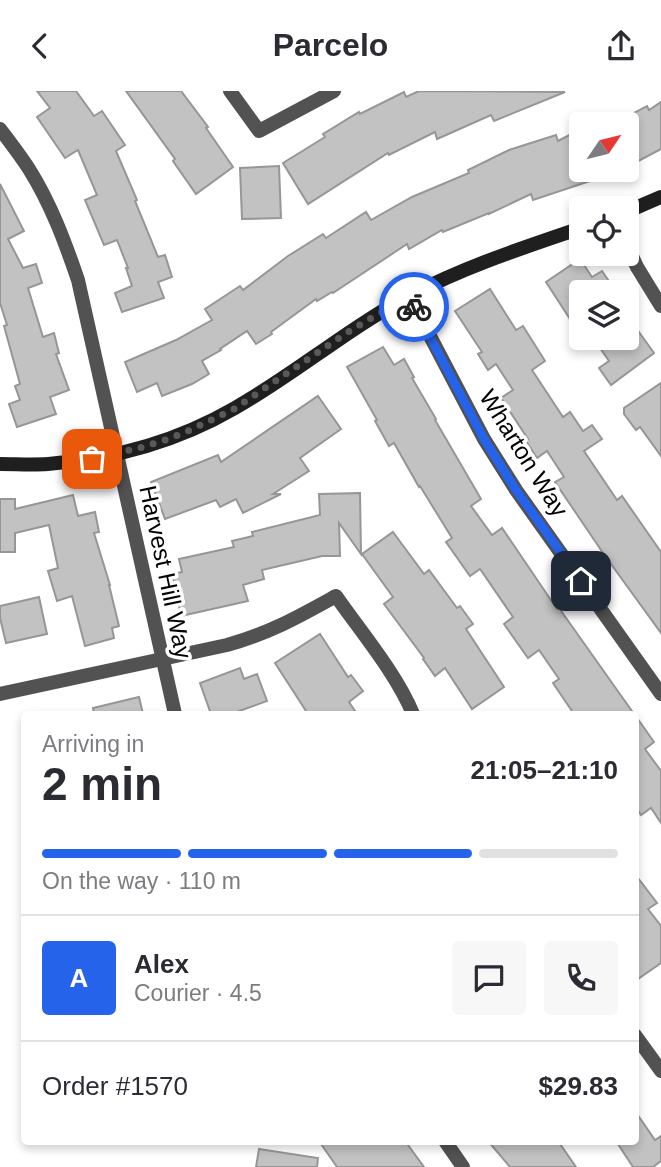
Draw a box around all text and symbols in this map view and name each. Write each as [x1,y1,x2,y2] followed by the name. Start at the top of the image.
[21,27,59,65] icon: back
[273,27,388,63] text: Parcelo
[602,27,640,65] icon: share
[569,112,639,182] north arrow
[569,112,639,350] map controls
[569,196,639,266] button: locate
[379,272,449,342] courier
[569,280,639,350] button: layers
[395,288,433,326] icon: bike
[474,385,574,521] street label: Wharton Way
[62,429,122,489] pin
[73,440,111,478] icon: bag
[134,483,198,661] street label: Harvest Hill Way
[551,551,611,611] pin
[562,562,600,600] icon: home
[42,731,144,757] text: Arriving in
[471,755,618,785] text: 21:05–21:10
[42,758,162,810] text: 2 min
[42,868,241,894] text: On the way · 110 m
[452,941,526,1015] button: chat
[544,941,618,1015] button: phone
[134,949,189,979] text: Alex
[70,963,88,993] text: A
[134,980,262,1006] text: Courier · 4.5
[42,1071,188,1101] text: Order #1570
[538,1071,618,1101] text: $29.83

